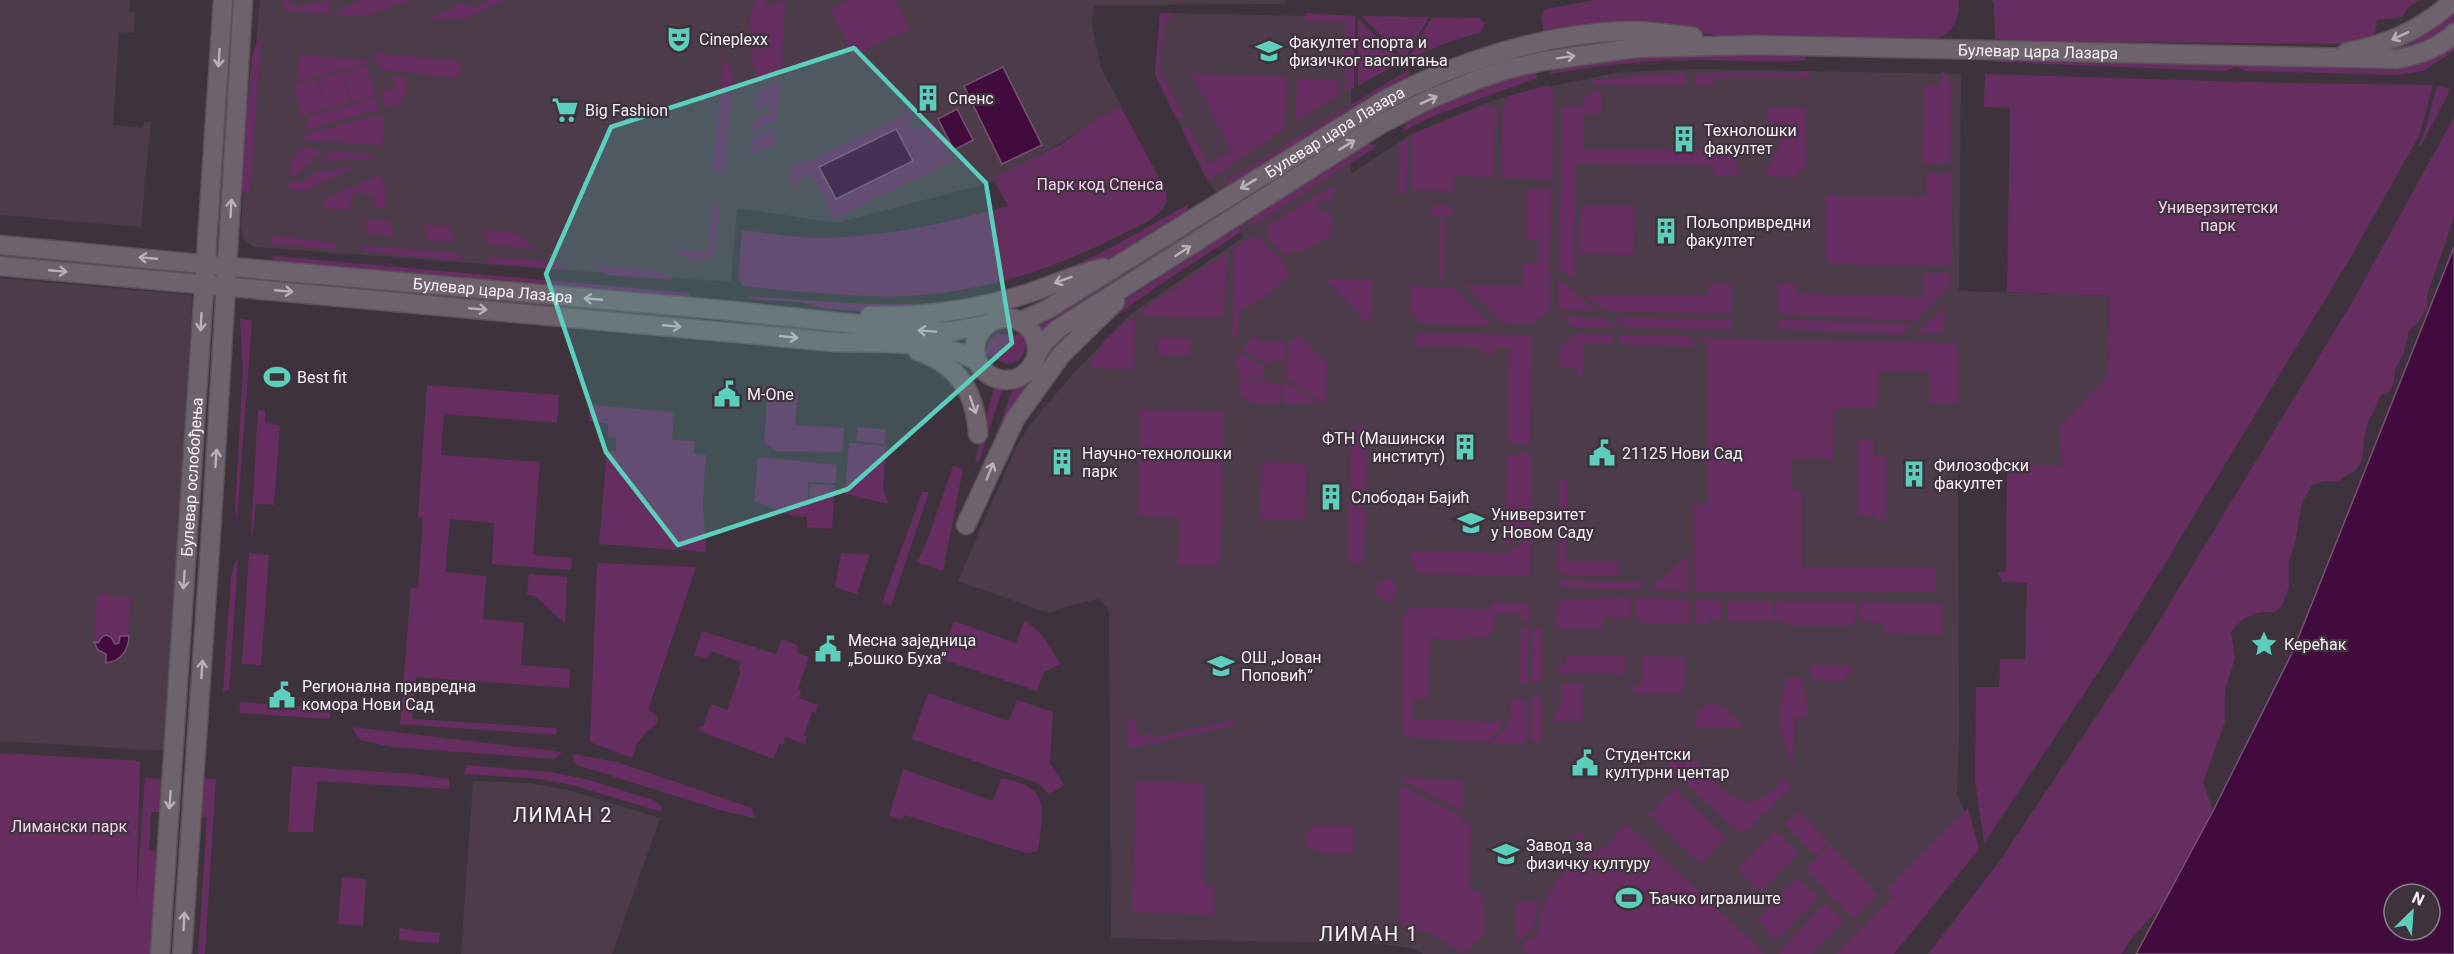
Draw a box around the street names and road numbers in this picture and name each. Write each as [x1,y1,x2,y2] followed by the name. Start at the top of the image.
[1958,40,2118,62] street label: Булевар цара Лазара
[1261,82,1408,182] street label: Булевар цара Лазара
[412,274,574,306] street label: Булевар цара Лазара
[177,397,206,557] street label: Булевар ослобођења

